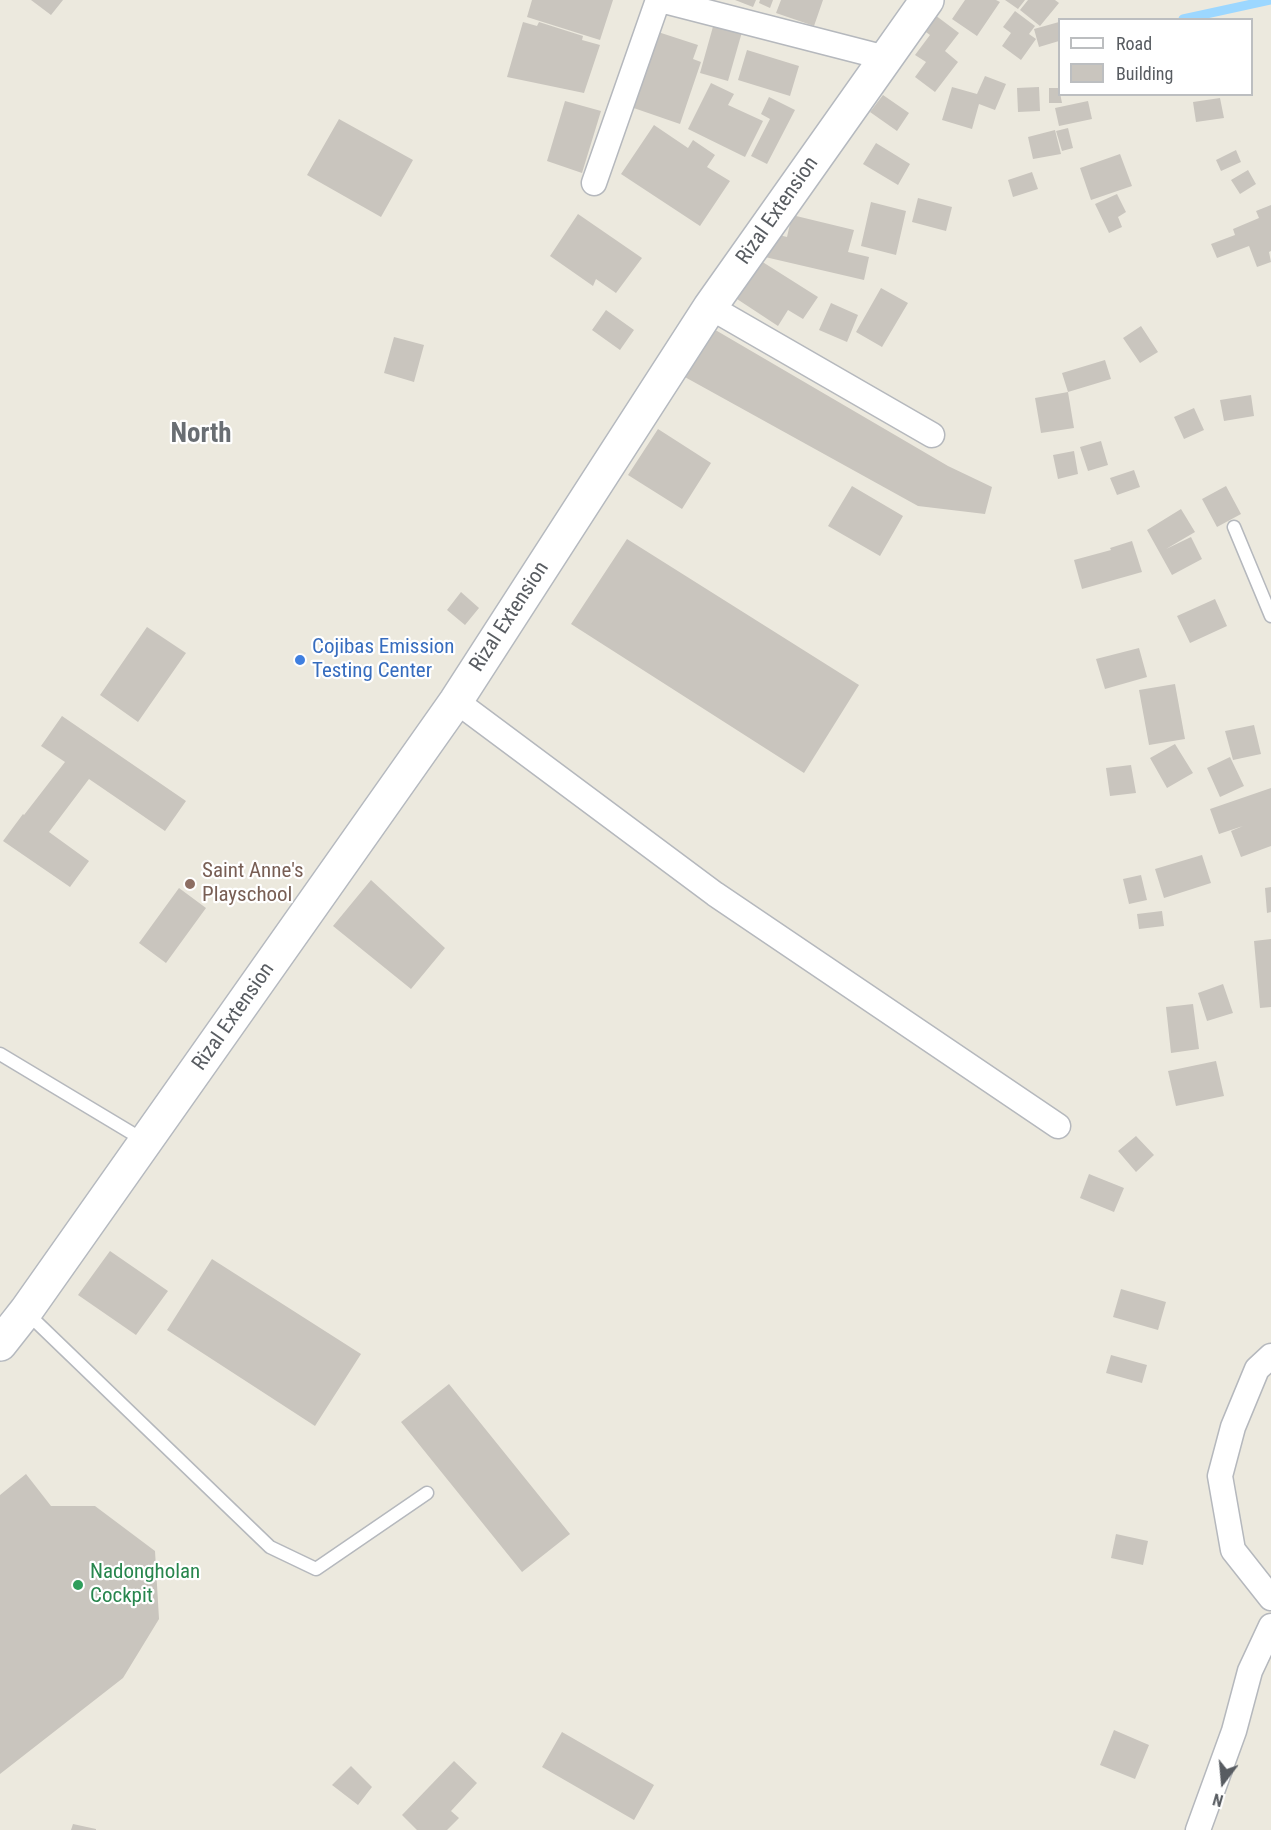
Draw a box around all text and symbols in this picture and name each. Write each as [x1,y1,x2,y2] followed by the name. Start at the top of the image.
[1058,18,1253,96] legend
[1116,33,1152,54] text: Road
[1116,63,1173,84] text: Building
[732,152,824,270] street label: Rizal Extension
[170,419,232,451] district label: North
[465,557,555,677] street label: Rizal Extension
[312,635,455,685] place label: Cojibas Emission Testing Center
[293,653,307,667] marker: Cojibas Emission Testing Center
[202,859,304,909] place label: Saint Anne's Playschool
[183,877,197,891] marker: Saint Anne's Playschool
[188,958,280,1076] street label: Rizal Extension
[90,1560,200,1610] place label: Nadongholan Cockpit
[71,1578,85,1592] marker: Nadongholan Cockpit
[1193,1752,1253,1812] north arrow
[1211,1789,1225,1810] text: N

